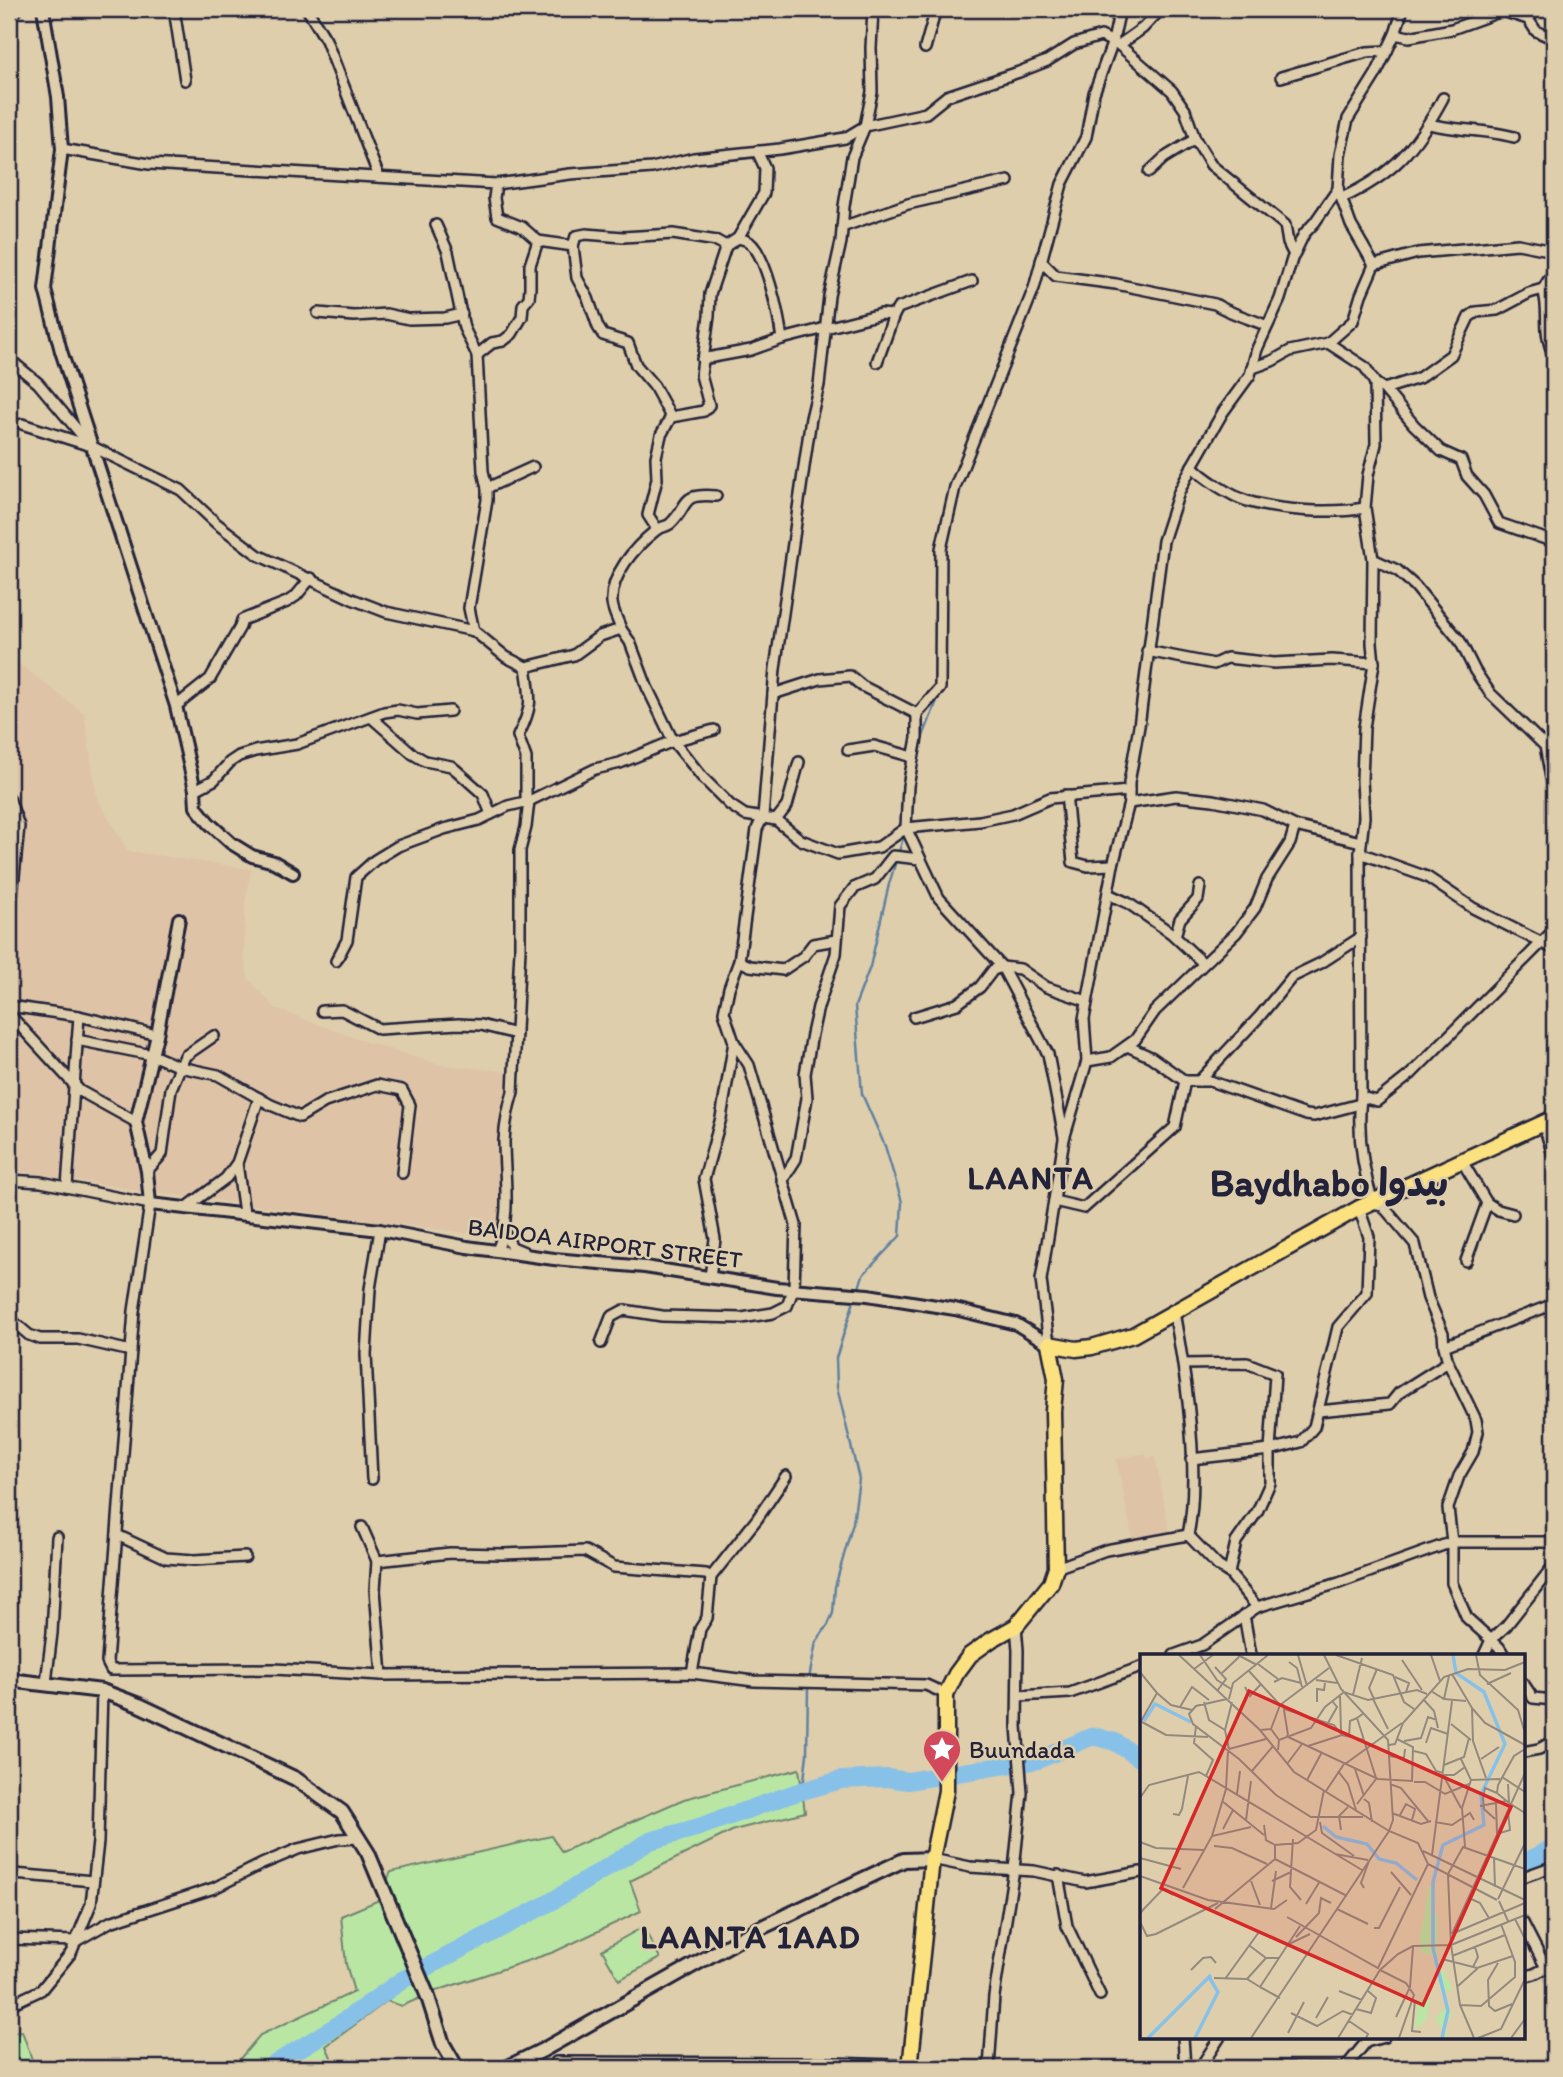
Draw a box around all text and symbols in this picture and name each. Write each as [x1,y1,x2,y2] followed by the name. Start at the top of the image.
[967,1159,1095,1197] district label: LAANTA
[1210,1160,1448,1207] district label: Baydhabo بيدوا
[466,1212,744,1274] street label: BAIDOA AIRPORT STREET
[1140,1654,1524,2038] inset map
[921,1728,963,1783] place icon: Buundada
[969,1735,1076,1764] place label: Buundada
[640,1918,862,1956] district label: LAANTA 1AAD

